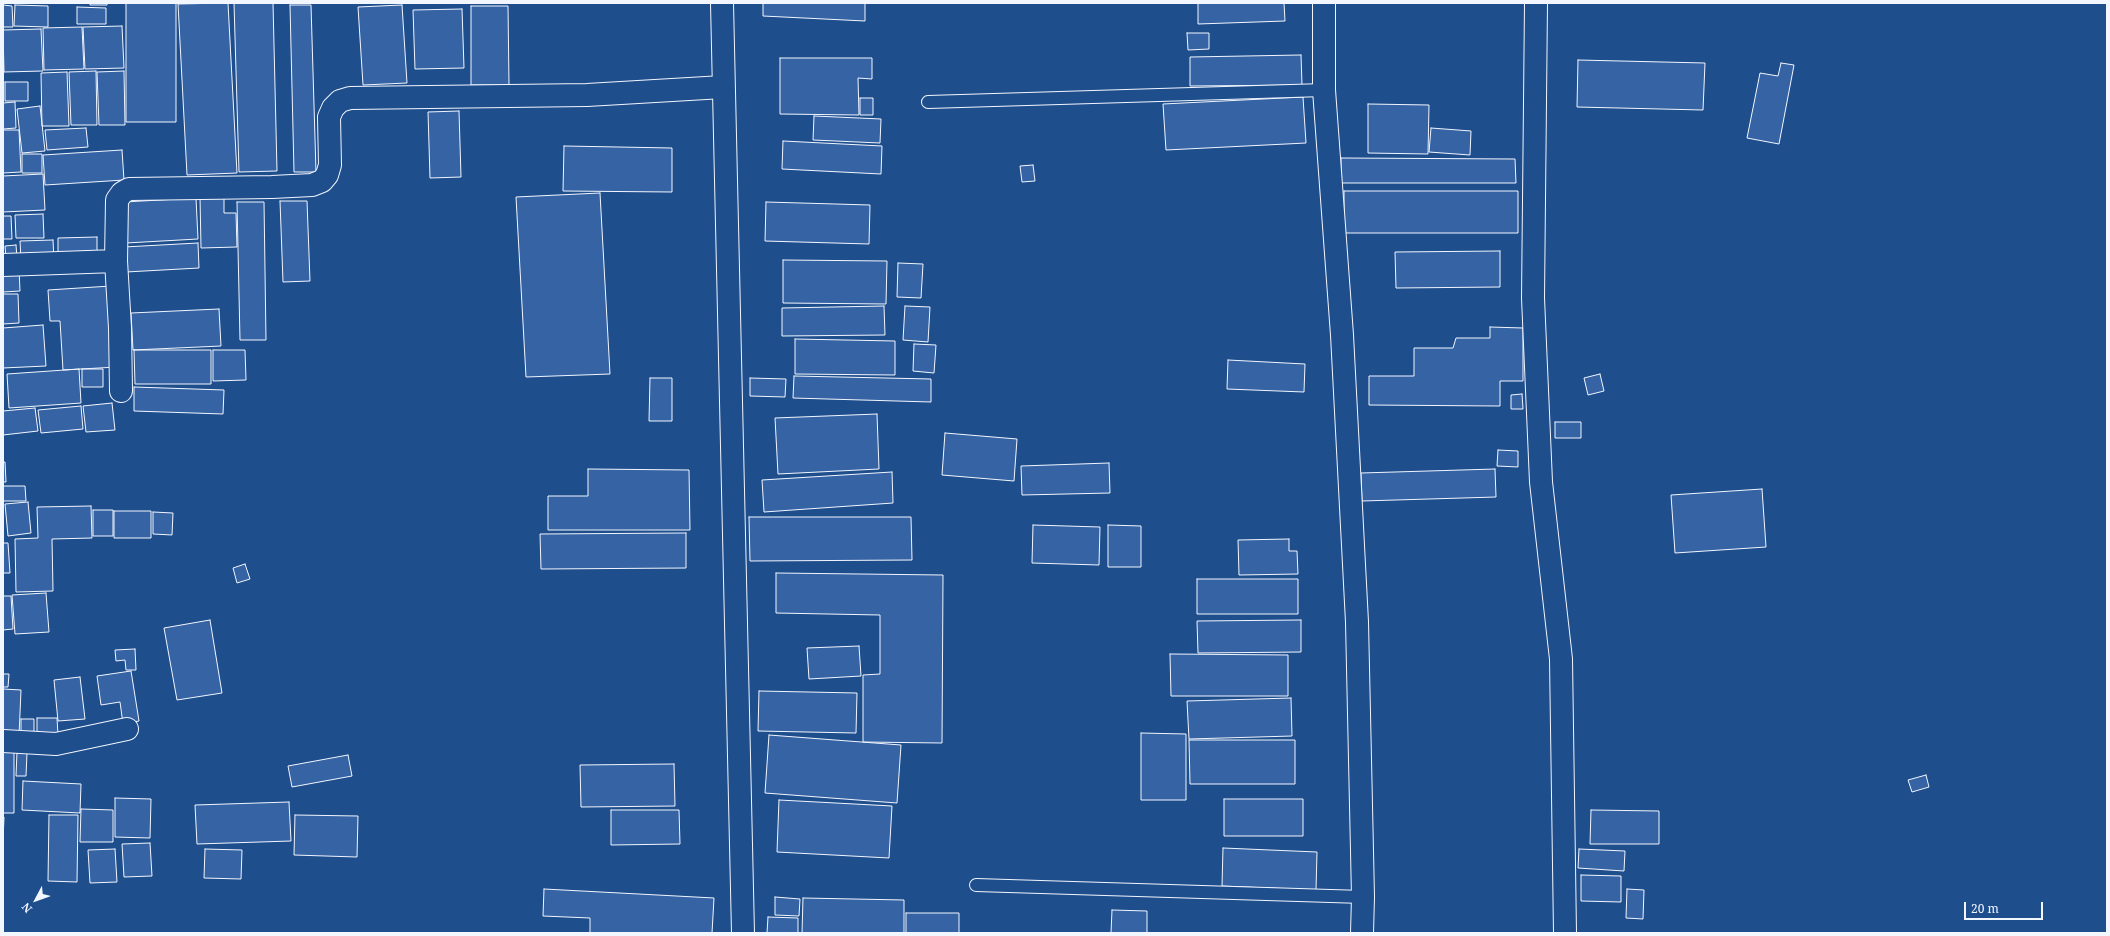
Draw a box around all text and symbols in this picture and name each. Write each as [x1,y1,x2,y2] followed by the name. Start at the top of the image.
[16,880,56,920] north arrow
[1966,894,2045,920] scale bar
[18,900,35,916] text: N
[1971,900,1999,917] text: 20 m

